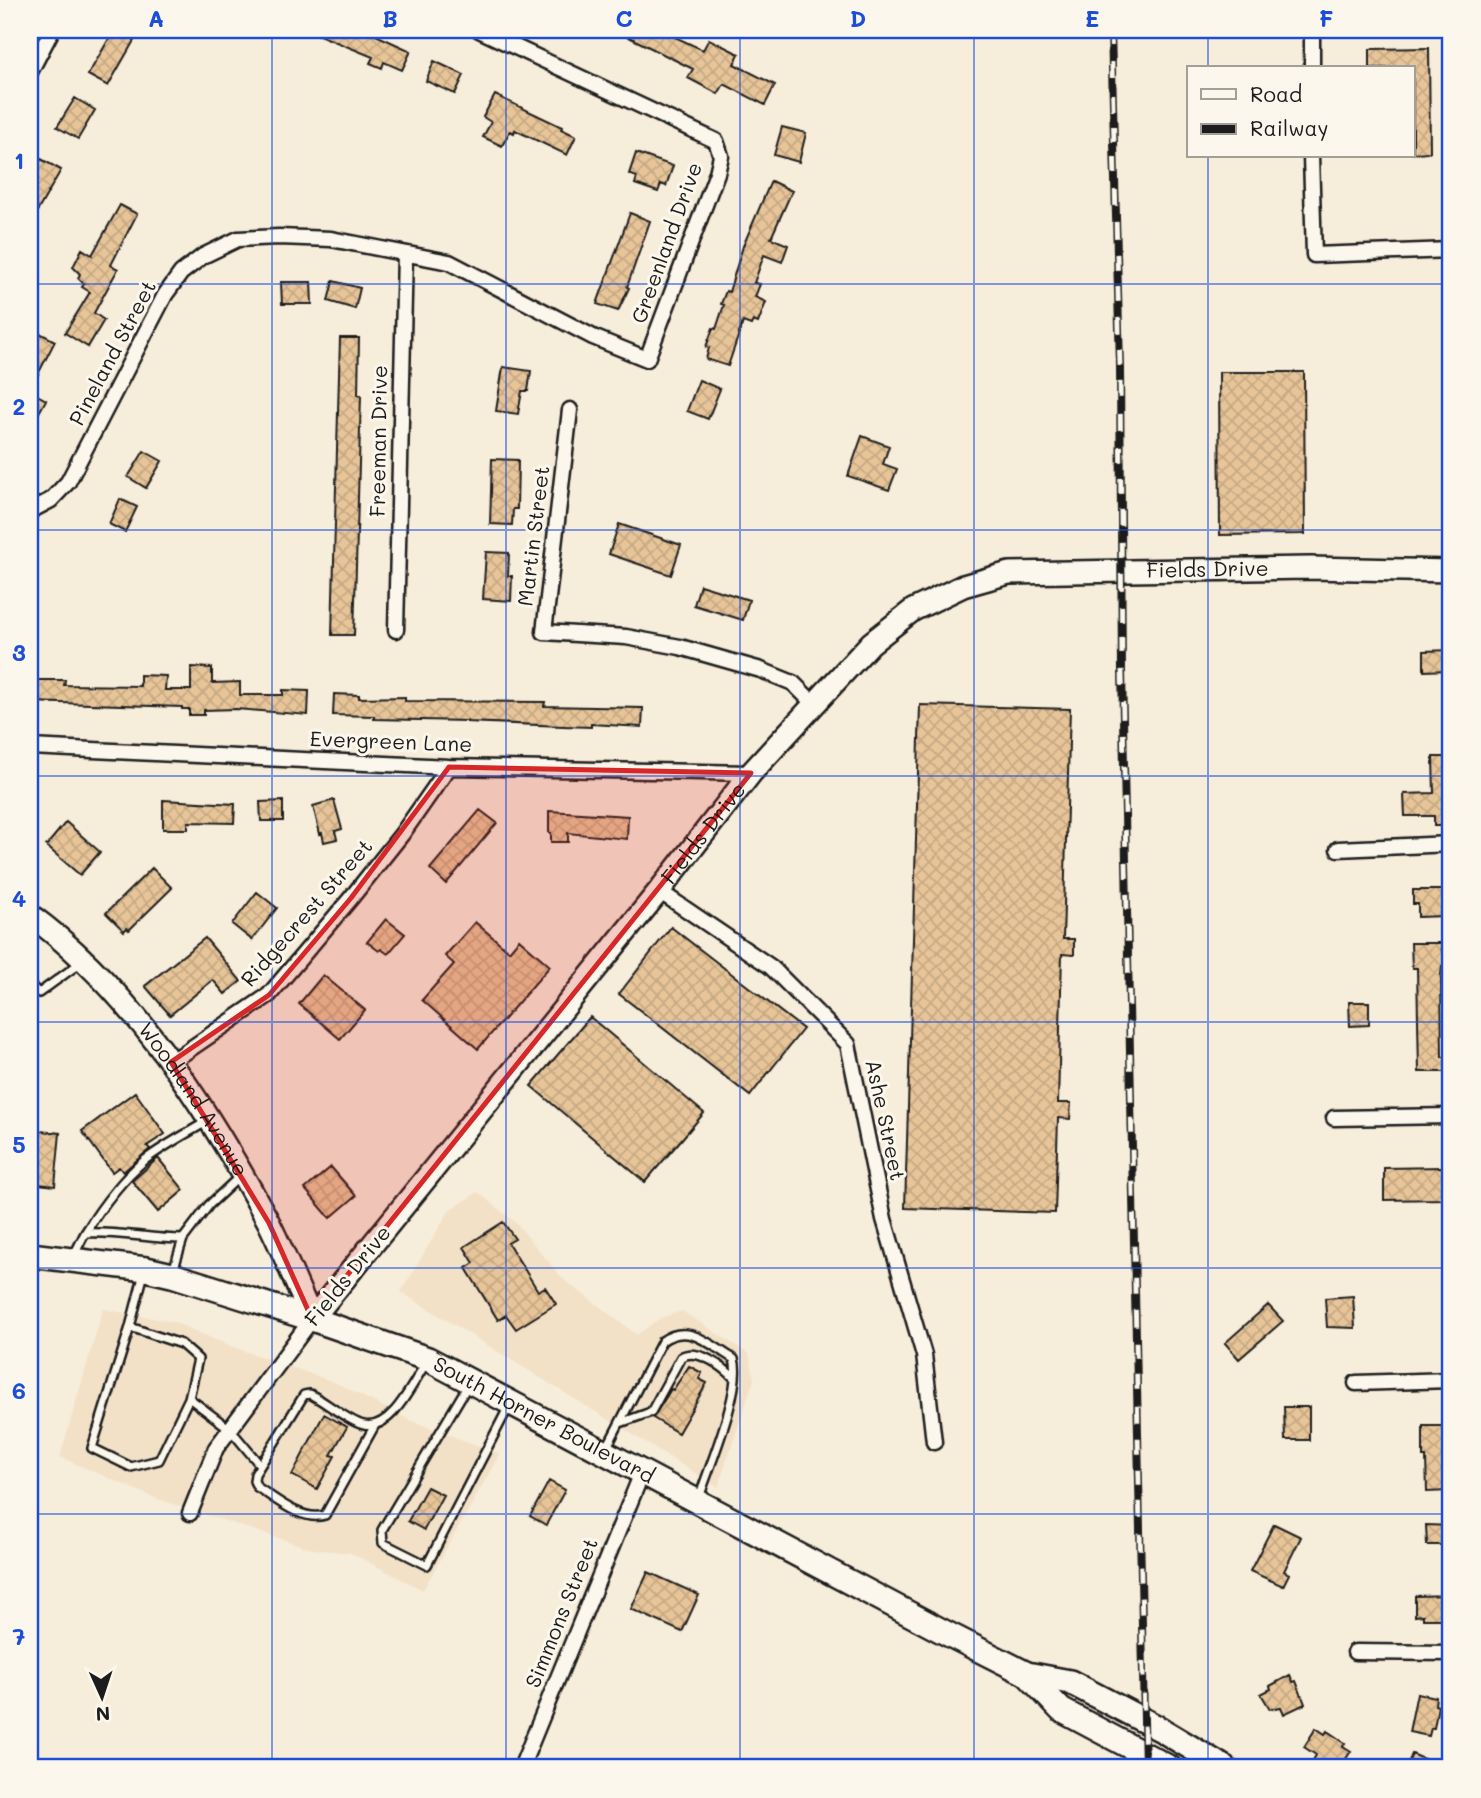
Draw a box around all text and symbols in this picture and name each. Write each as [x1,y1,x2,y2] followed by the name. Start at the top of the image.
[148,3,164,33] text: A
[382,3,398,33] text: B
[615,3,633,33] text: C
[850,3,866,33] text: D
[1085,3,1099,33] text: E
[1319,3,1333,33] text: F
[1187,66,1414,158] legend
[1250,80,1302,107] text: Road
[1250,114,1329,141] text: Railway
[14,145,24,175] text: 1
[624,158,707,327] street label: Greenland Drive
[62,275,161,430] street label: Pineland Street
[363,365,392,517] street label: Freeman Drive
[13,391,25,421] text: 2
[511,464,555,608] street label: Martin Street
[1146,554,1269,583] street label: Fields Drive
[12,637,26,667] text: 3
[309,724,473,757] street label: Evergreen Lane
[654,776,751,889] street label: Fields Drive
[234,832,377,992] street label: Ridgecrest Street
[12,883,26,913] text: 4
[133,1016,255,1181] street label: Woodland Avenue
[860,1057,912,1183] street label: Ashe Street
[12,1129,26,1159] text: 5
[298,1219,396,1331] street label: Fields Drive
[429,1349,660,1489] street label: South Horner Boulevard
[12,1375,26,1405] text: 6
[518,1533,603,1691] street label: Simmons Street
[13,1621,26,1651] text: 7
[66,1661,136,1731] north arrow
[95,1702,111,1727] text: N

